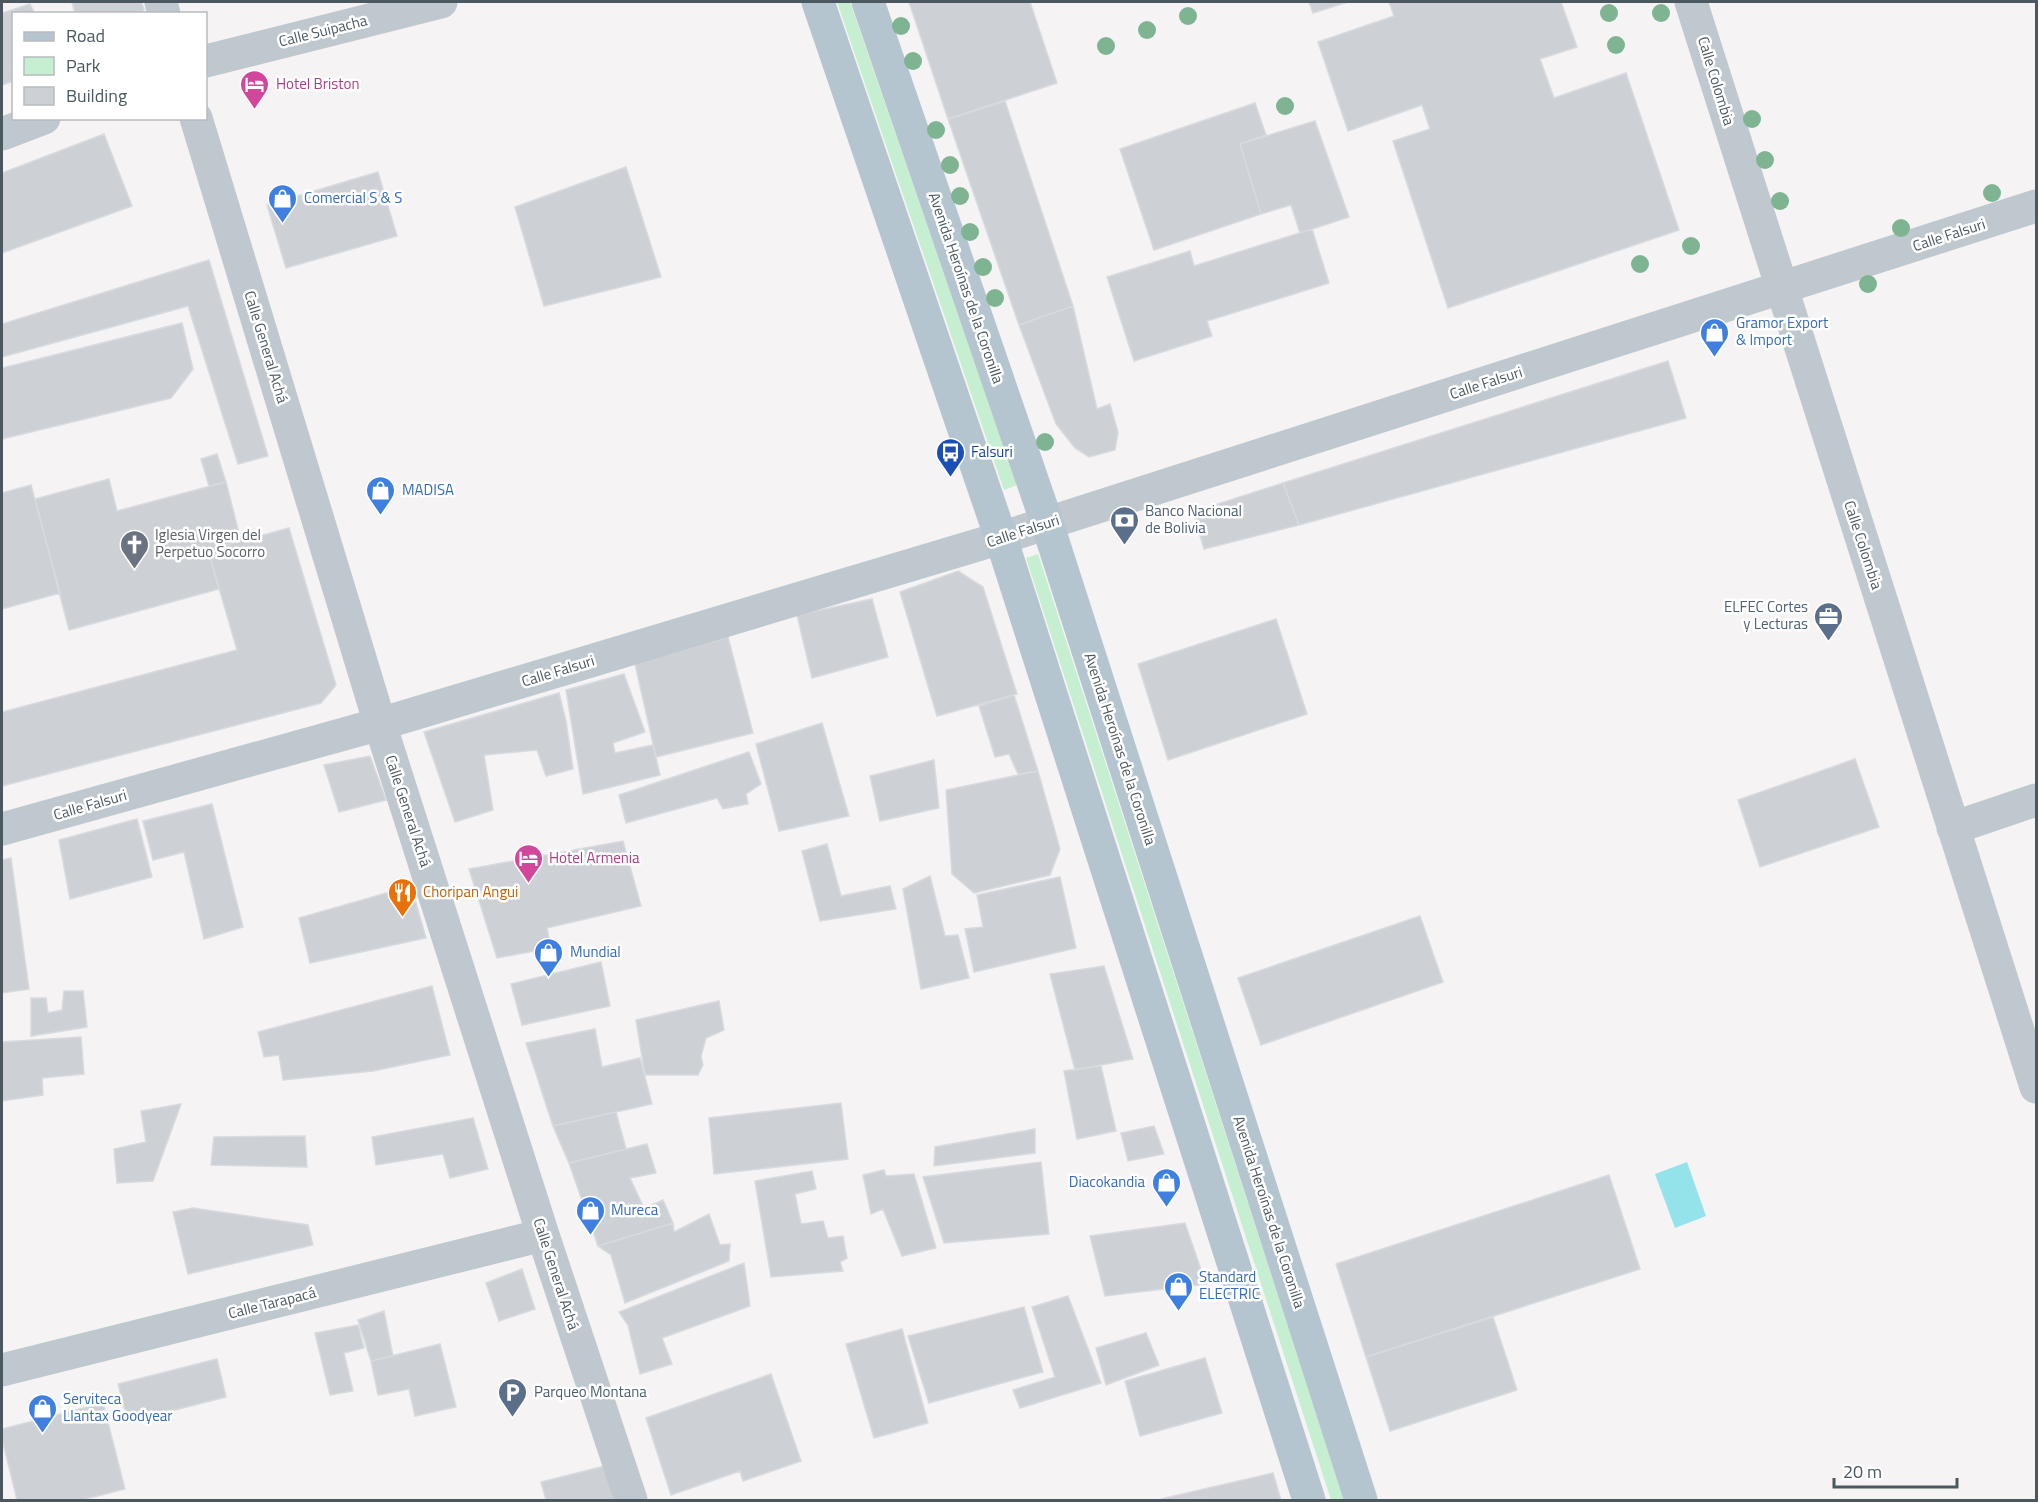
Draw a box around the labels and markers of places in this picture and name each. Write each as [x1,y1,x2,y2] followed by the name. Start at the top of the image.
[239,68,271,110] hotel icon: Hotel Briston
[276,72,359,95] place label: Hotel Briston
[267,182,299,224] shop icon: Comercial S & S
[304,186,402,209] place label: Comercial S & S
[1736,311,1829,351] place label: Gramor Export & Import
[1699,316,1731,358] shop icon: Gramor Export & Import
[934,436,966,478] bus stop icon: Falsuri
[971,440,1013,463] place label: Falsuri
[365,474,397,516] shop icon: MADISA
[402,478,454,501] place label: MADISA
[1145,499,1242,539] place label: Banco Nacional de Bolivia
[1108,504,1140,546] bank icon: Banco Nacional de Bolivia
[155,523,265,563] place label: Iglesia Virgen del Perpetuo Socorro
[118,528,150,570] church icon: Iglesia Virgen del Perpetuo Socorro
[1724,595,1808,635] place label: ELFEC Cortes y Lecturas
[1813,600,1845,642] office icon: ELFEC Cortes y Lecturas
[512,842,544,884] hotel icon: Hotel Armenia
[549,846,640,869] place label: Hotel Armenia
[386,876,418,918] restaurant icon: Choripan Angui
[423,880,518,903] place label: Choripan Angui
[533,936,565,978] shop icon: Mundial
[570,940,621,963] place label: Mundial
[1150,1166,1182,1208] shop icon: Diacokandia
[1069,1170,1145,1193] place label: Diacokandia
[574,1194,606,1236] shop icon: Mureca
[611,1198,659,1221] place label: Mureca
[1199,1265,1260,1305] place label: Standard ELECTRIC
[1162,1270,1194,1312] shop icon: Standard ELECTRIC
[497,1376,529,1418] parking icon: Parqueo Montana
[534,1380,647,1403] place label: Parqueo Montana
[63,1387,172,1427] place label: Serviteca Llantax Goodyear
[26,1392,58,1434] shop icon: Serviteca Llantax Goodyear

